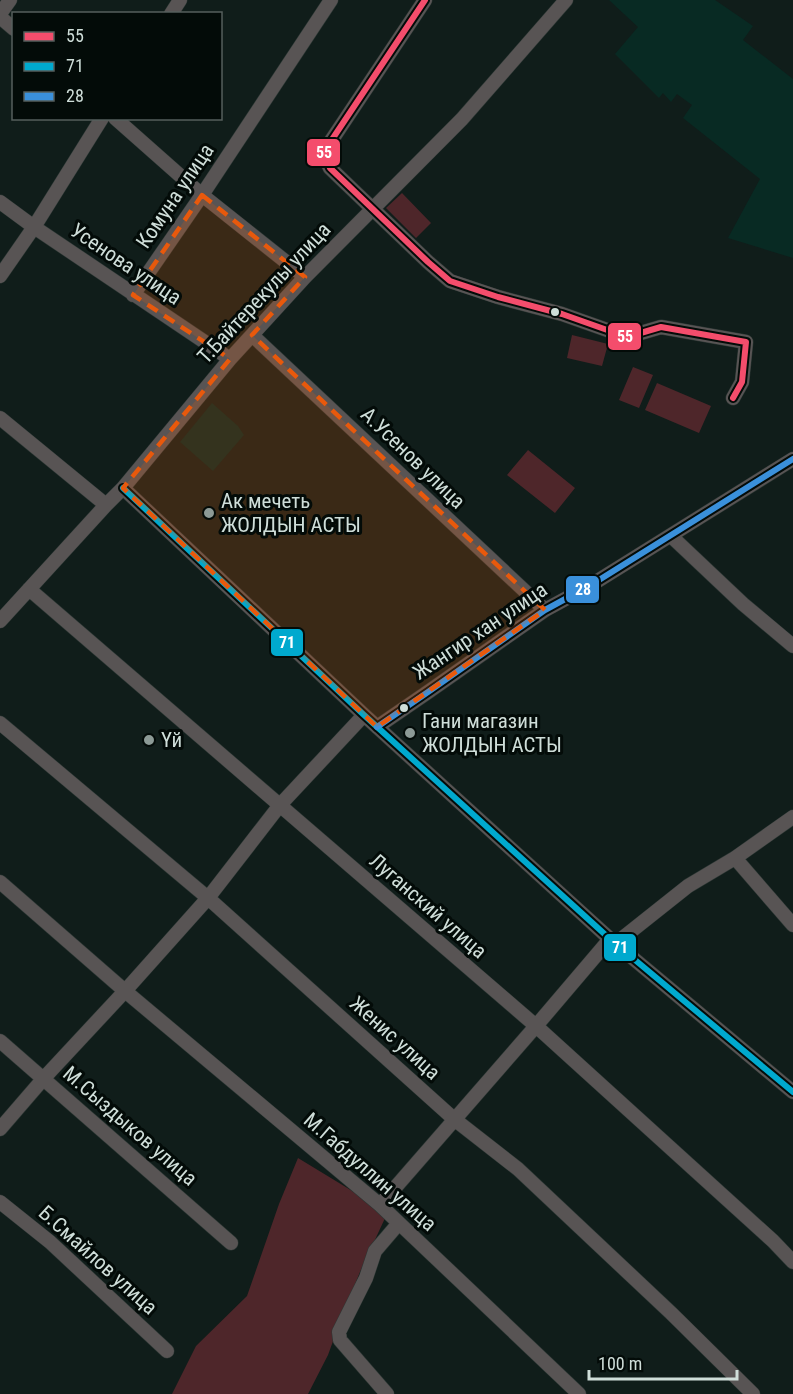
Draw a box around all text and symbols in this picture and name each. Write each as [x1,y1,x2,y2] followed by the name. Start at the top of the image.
[12,12,222,120] legend
[66,25,84,46] text: 55
[66,55,84,76] text: 71
[66,85,84,106] text: 28
[306,138,341,167] line badge: 55
[131,139,219,253] street label: Комуна улица
[316,143,332,162] text: 55
[66,218,186,310] street label: Усенова улица
[193,218,335,368] street label: Т.Байтерекулы улица
[549,306,561,318] unlabelled marker
[607,322,642,351] line badge: 55
[617,327,633,346] text: 55
[356,402,470,514] street label: А.Усенов улица
[221,489,361,537] place label: Ак мечеть ЖОЛДЫН АСТЫ
[202,506,216,520] marker: Ак мечеть ЖОЛДЫН АСТЫ
[565,575,600,604] line badge: 28
[408,577,552,685] street label: Жангир хан улица
[575,580,591,599] text: 28
[270,628,304,657] line badge: 71
[279,633,295,652] text: 71
[398,702,410,714] unlabelled marker
[422,709,562,757] place label: Гани магазин ЖОЛДЫН АСТЫ
[403,726,417,740] marker: Гани магазин ЖОЛДЫН АСТЫ
[161,728,182,752] place label: Үй
[142,733,156,747] marker: Үй
[365,849,491,963] street label: Луганский улица
[603,933,637,962] line badge: 71
[612,938,628,957] text: 71
[345,991,445,1085] street label: Женис улица
[58,1061,202,1191] street label: М.Сыздыков улица
[299,1108,441,1236] street label: М.Габдуллин улица
[34,1201,162,1319] street label: Б.Смайлов улица
[589,1343,738,1381] scale bar
[598,1353,642,1374] text: 100 m

